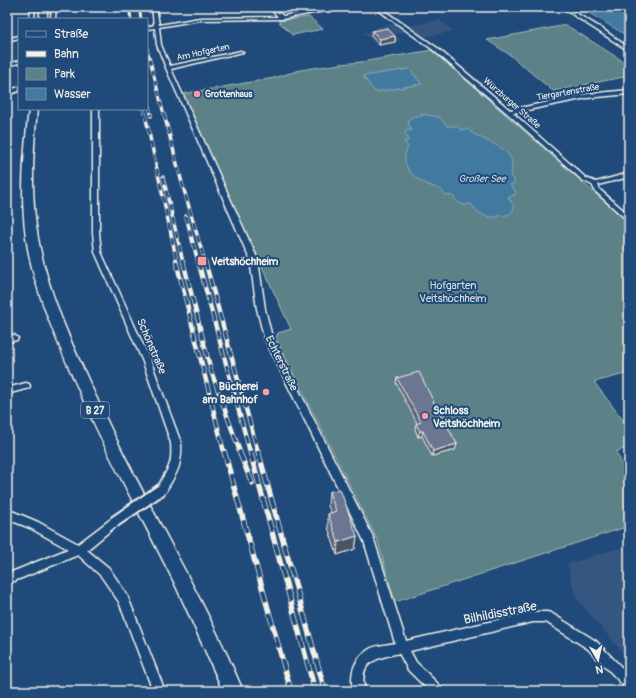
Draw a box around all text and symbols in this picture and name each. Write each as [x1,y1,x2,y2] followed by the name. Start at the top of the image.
[18,18,148,110] legend
[54,27,88,42] text: Straße
[176,41,231,63] street label: Am Hofgarten
[54,47,79,62] text: Bahn
[54,67,75,82] text: Park
[481,76,543,132] street label: Würzburger Straße
[536,81,601,103] street label: Tiergartenstraße
[54,87,91,102] text: Wasser
[192,89,202,99] marker: Grottenhaus
[205,89,253,100] place label: Grottenhaus
[458,173,507,185] water label: Großer See
[196,255,208,267] marker: Veitshöchheim
[211,255,279,268] place label: Veitshöchheim
[419,279,487,305] park label: Hofgarten Veitshöchheim
[134,317,169,376] street label: Schönstraße
[263,333,301,394] street label: Echterstraße
[202,380,259,406] place label: Bücherei am Bahnhof
[261,387,271,397] marker: Bücherei am Bahnhof
[81,402,109,418] road number: B 27
[433,404,501,430] place label: Schloss Veitshöchheim
[420,411,430,421] marker: Schloss Veitshöchheim
[462,598,539,628] street label: Bilhildisstraße
[578,640,618,680] north arrow
[594,662,604,676] text: N

